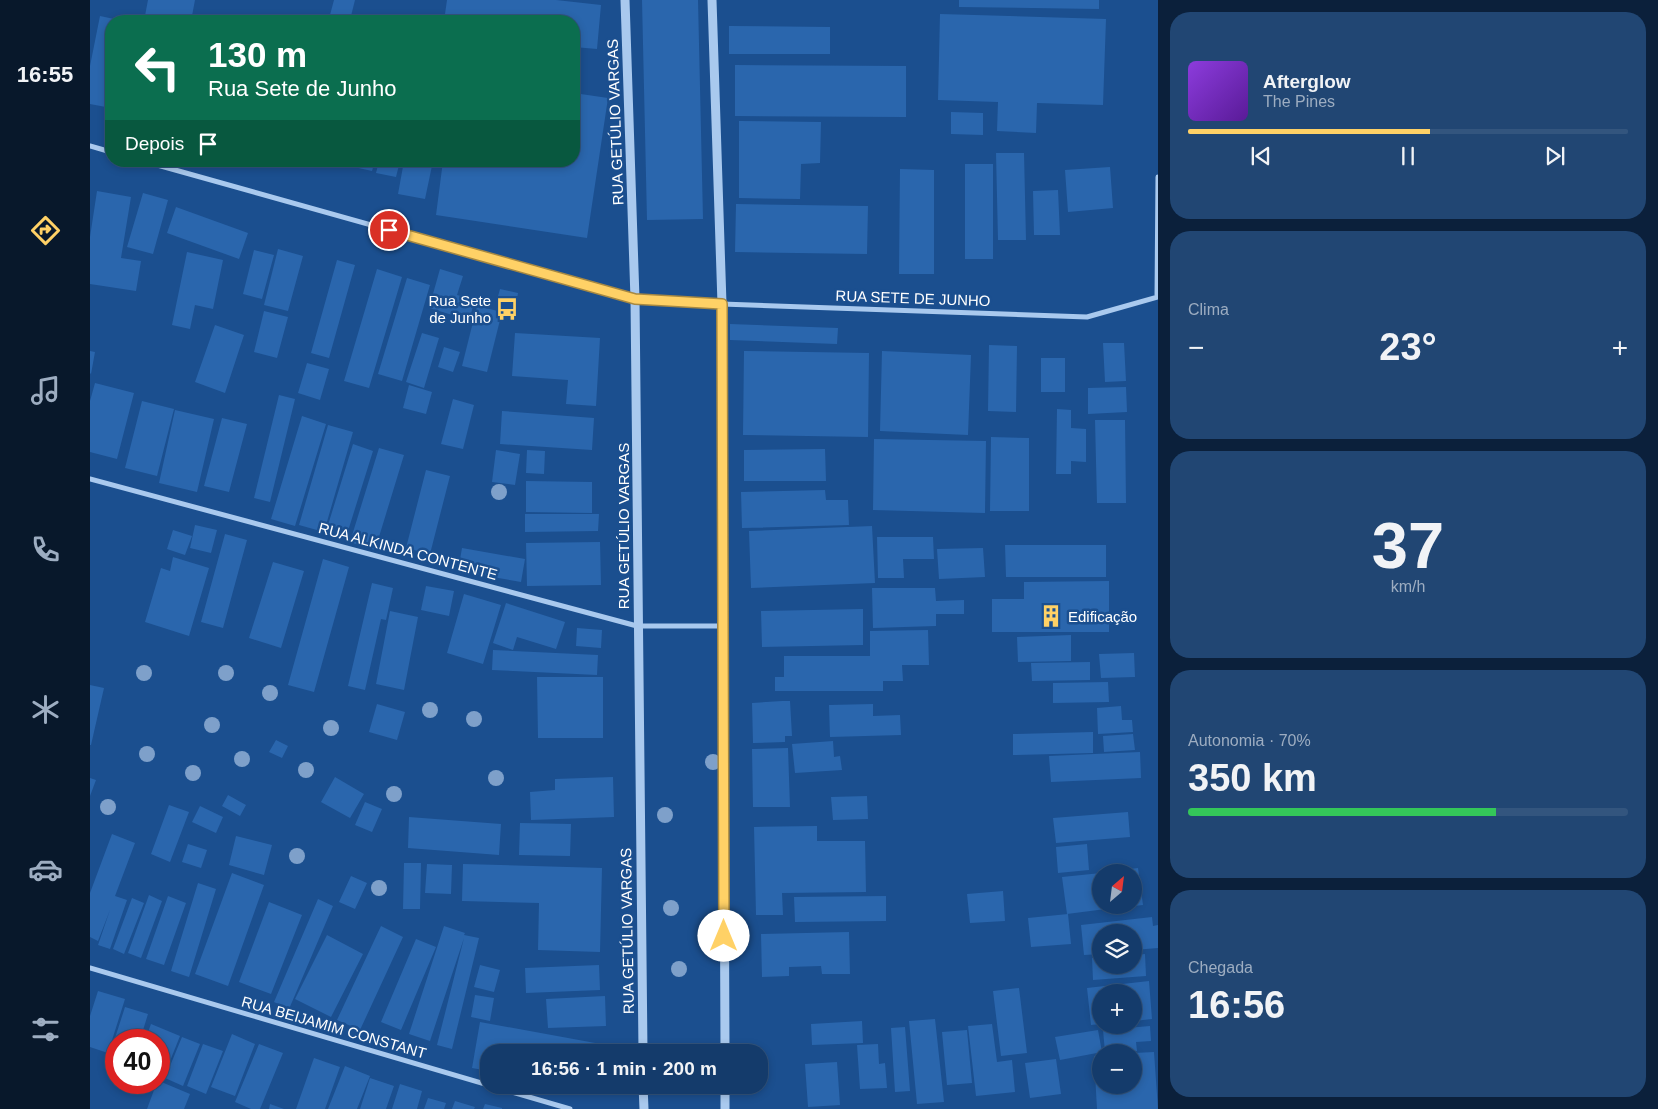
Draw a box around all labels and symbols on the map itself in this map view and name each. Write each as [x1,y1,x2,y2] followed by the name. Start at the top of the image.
[604,39,626,205] street label: RUA GETÚLIO VARGAS
[368,209,410,251] pin
[835,287,991,309] street label: RUA SETE DE JUNHO
[428,292,491,326] place label: Rua Sete de Junho
[494,296,520,322] bus stop icon: Rua Sete de Junho
[615,443,632,609] street label: RUA GETÚLIO VARGAS
[317,519,499,583] street label: RUA ALKINDA CONTENTE
[1038,603,1064,629] building icon: Edificação
[1068,608,1137,625] place label: Edificação
[617,848,637,1014] street label: RUA GETÚLIO VARGAS
[1092,864,1142,914] north arrow
[697,909,749,961] position arrow
[240,992,428,1062] street label: RUA BEIJAMIM CONSTANT
[105,1029,170,1094] speed limit sign: 40

